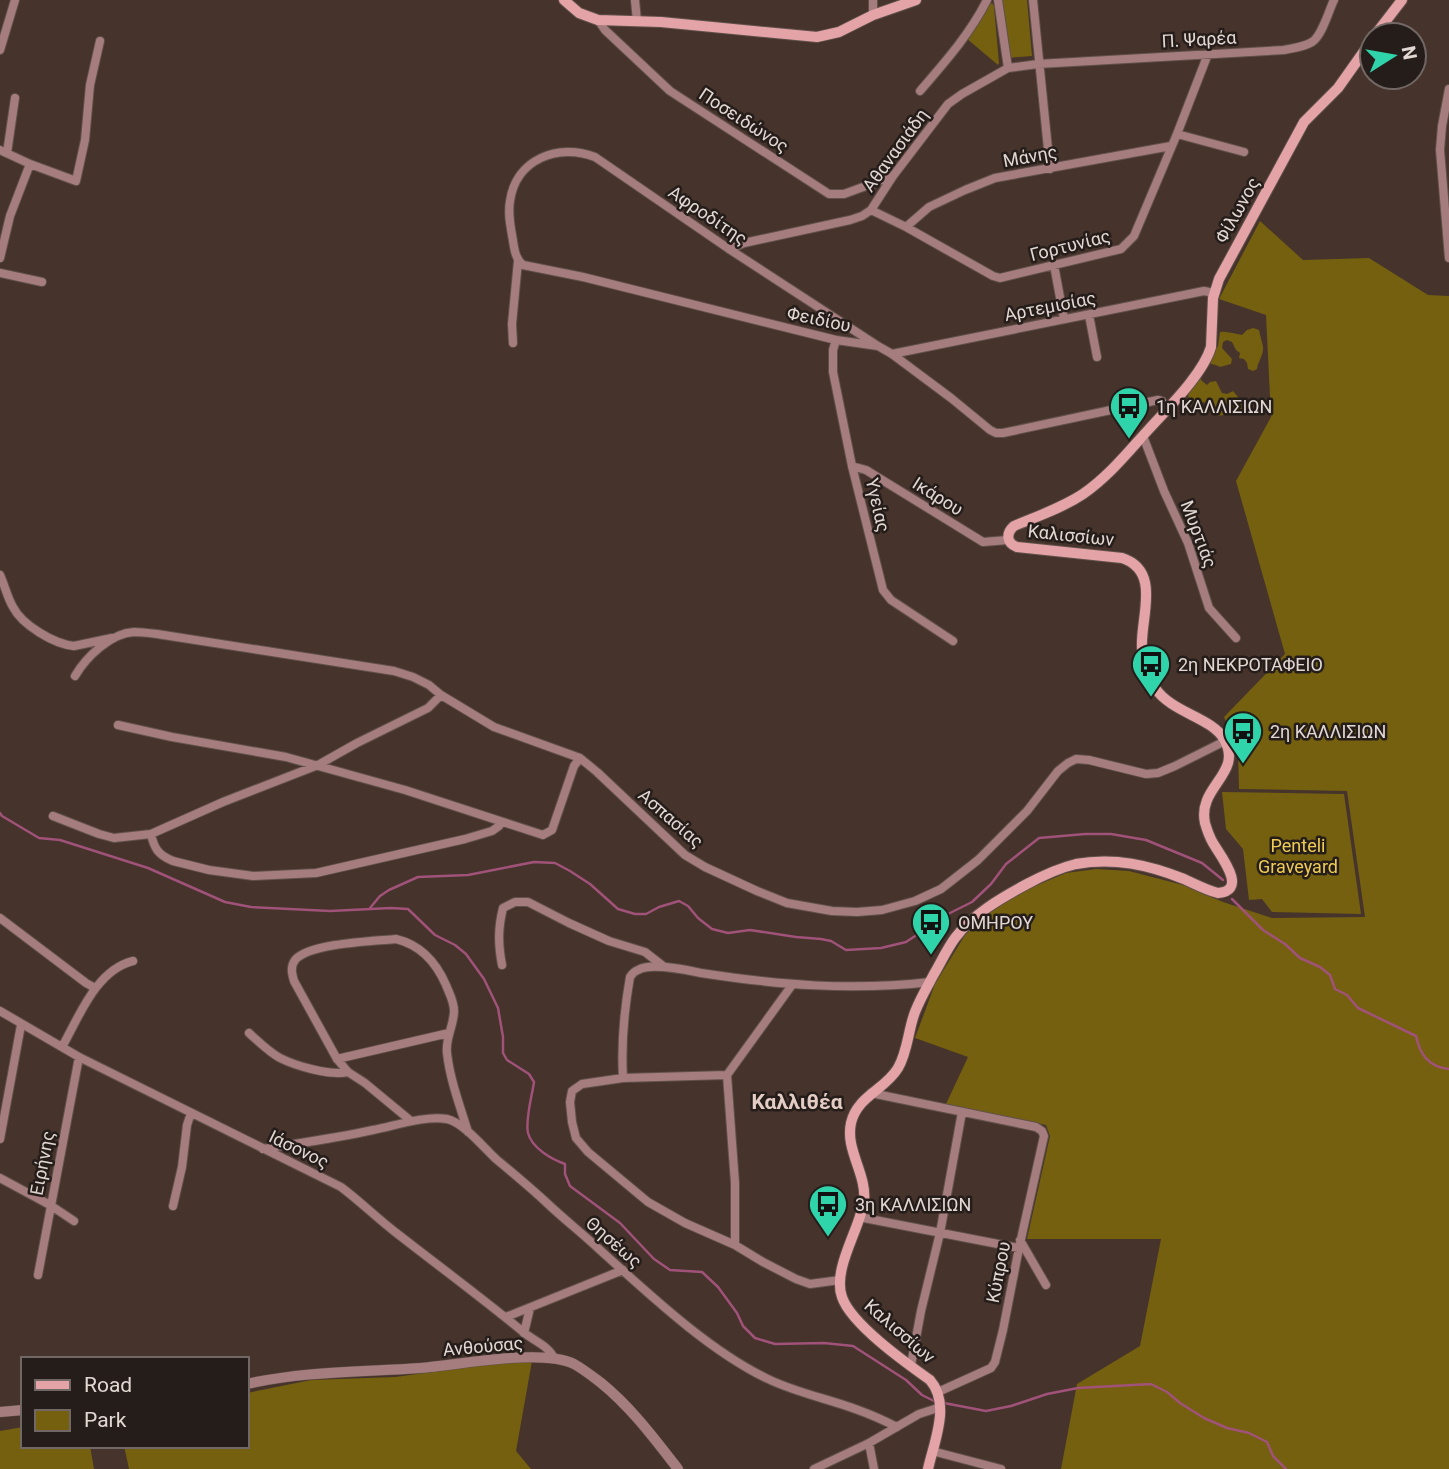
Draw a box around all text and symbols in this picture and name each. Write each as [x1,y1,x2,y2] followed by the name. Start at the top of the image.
[1358,21,1428,91] north arrow
[1161,27,1238,51] street label: Π. Ψαρέα
[1397,44,1422,62] text: N
[695,83,793,157] street label: Ποσειδώνος
[858,104,932,196] street label: Αθανασιάδη
[1001,141,1059,171] street label: Μάνης
[1210,173,1264,247] street label: Φίλωνος
[665,181,751,249] street label: Αφροδίτης
[1028,225,1112,265] street label: Γορτυνίας
[1003,287,1097,325] street label: Αρτεμισίας
[785,302,853,336] street label: Φειδίου
[1108,385,1150,440] bus stop icon: 1η ΚΑΛΛΙΣΙΩΝ
[1156,396,1272,417] place label: 1η ΚΑΛΛΙΣΙΩΝ
[909,472,967,520] street label: Ικάρου
[862,476,894,534] street label: Υγείας
[1177,497,1221,571] street label: Μυρτιάς
[1027,520,1115,550] street label: Καλισσίων
[1130,643,1172,698] bus stop icon: 2η ΝΕΚΡΟΤΑΦΕΙΟ
[1178,654,1323,675] place label: 2η ΝΕΚΡΟΤΑΦΕΙΟ
[1222,710,1264,765] bus stop icon: 2η ΚΑΛΛΙΣΙΩΝ
[1270,721,1386,742] place label: 2η ΚΑΛΛΙΣΙΩΝ
[634,784,708,852] street label: Ασπασίας
[1258,835,1338,877] park label: Penteli Graveyard
[910,901,952,956] bus stop icon: ΟΜΗΡΟΥ
[958,912,1033,933] place label: ΟΜΗΡΟΥ
[752,1090,843,1114] district label: Καλλιθέα
[266,1126,332,1172] street label: Ιάσονος
[25,1129,59,1197] street label: Ειρήνης
[807,1183,849,1238] bus stop icon: 3η ΚΑΛΛΙΣΙΩΝ
[855,1194,971,1215] place label: 3η ΚΑΛΛΙΣΙΩΝ
[582,1212,646,1272] street label: Θησέως
[982,1240,1014,1304] street label: Κύπρου
[860,1295,940,1368] street label: Καλισσίων
[442,1332,524,1360] street label: Ανθούσας
[21,1357,248,1448] legend
[84,1373,132,1397] text: Road
[84,1408,127,1432] text: Park

